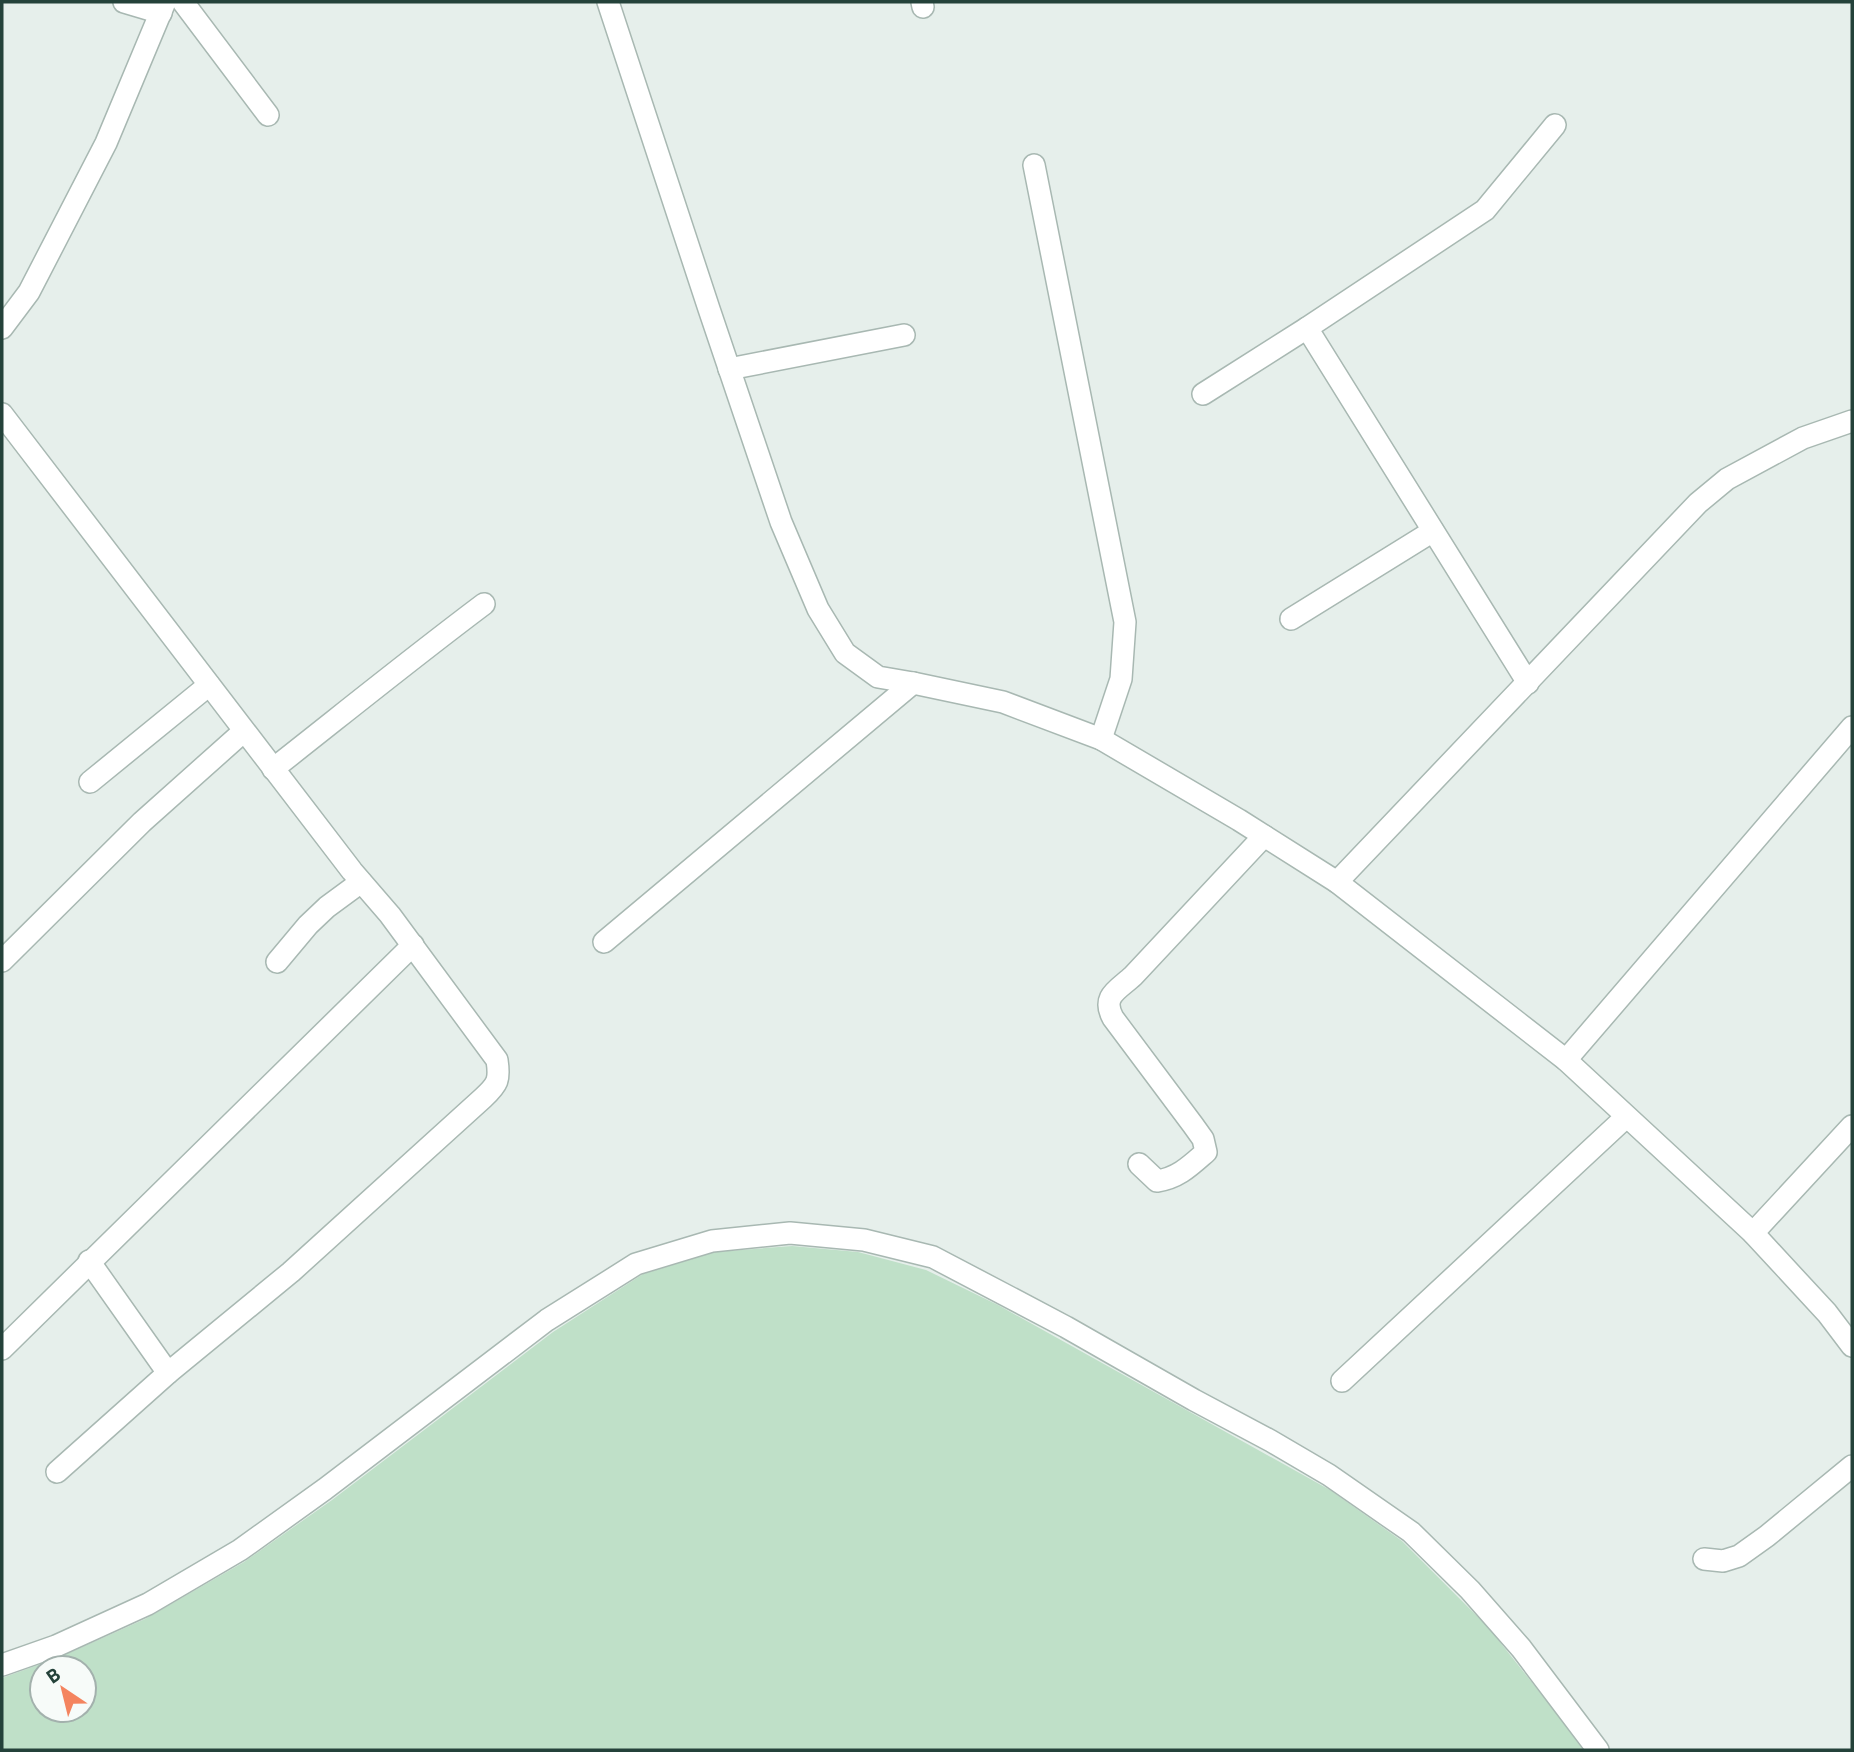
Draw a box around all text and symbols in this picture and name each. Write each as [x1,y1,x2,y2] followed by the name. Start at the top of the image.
[28,1654,98,1724] north arrow
[42,1662,64,1687] text: B

